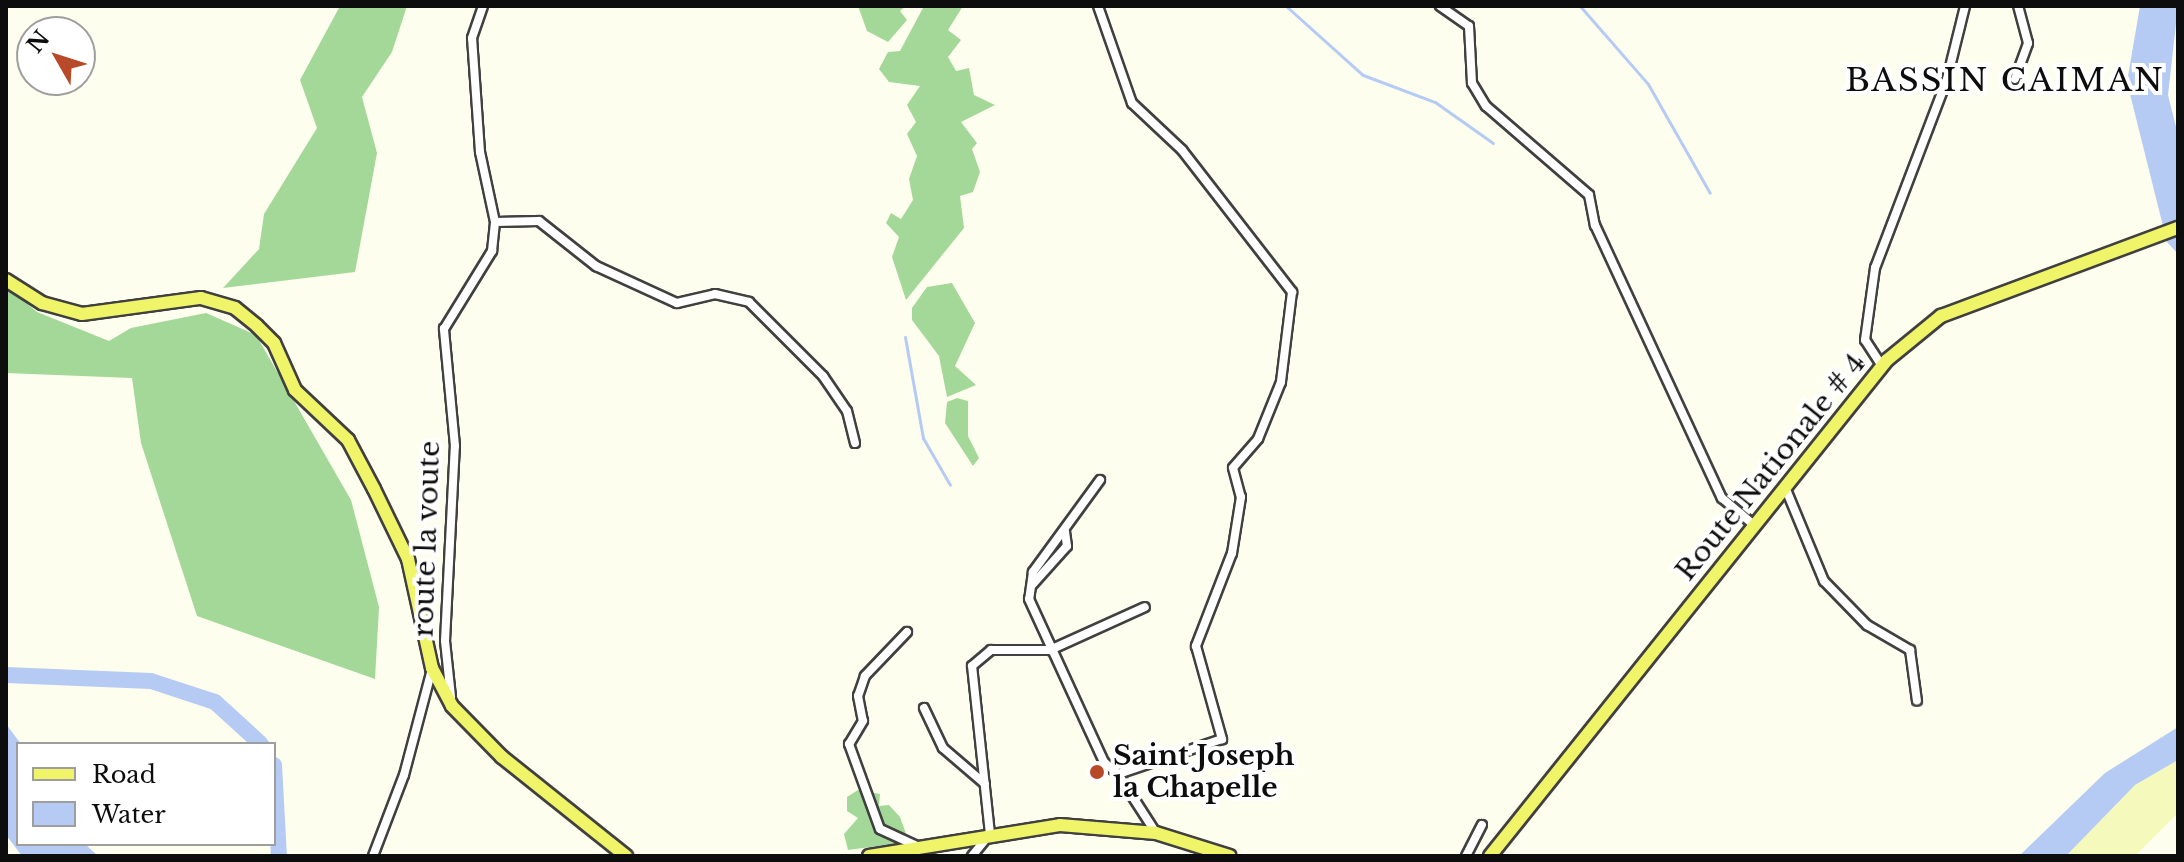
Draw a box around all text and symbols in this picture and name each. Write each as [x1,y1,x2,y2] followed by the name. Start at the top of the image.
[16,16,96,96] north arrow
[22,25,56,58] text: N
[1845,61,2165,99] district label: BASSIN CAIMAN
[1669,347,1873,587] street label: Route Nationale # 4
[407,440,447,638] street label: route la voute
[1113,739,1294,805] place label: Saint Joseph la Chapelle
[16,742,276,846] legend
[92,760,156,789] text: Road
[1088,763,1106,781] marker: Saint Joseph la Chapelle
[92,800,166,829] text: Water

